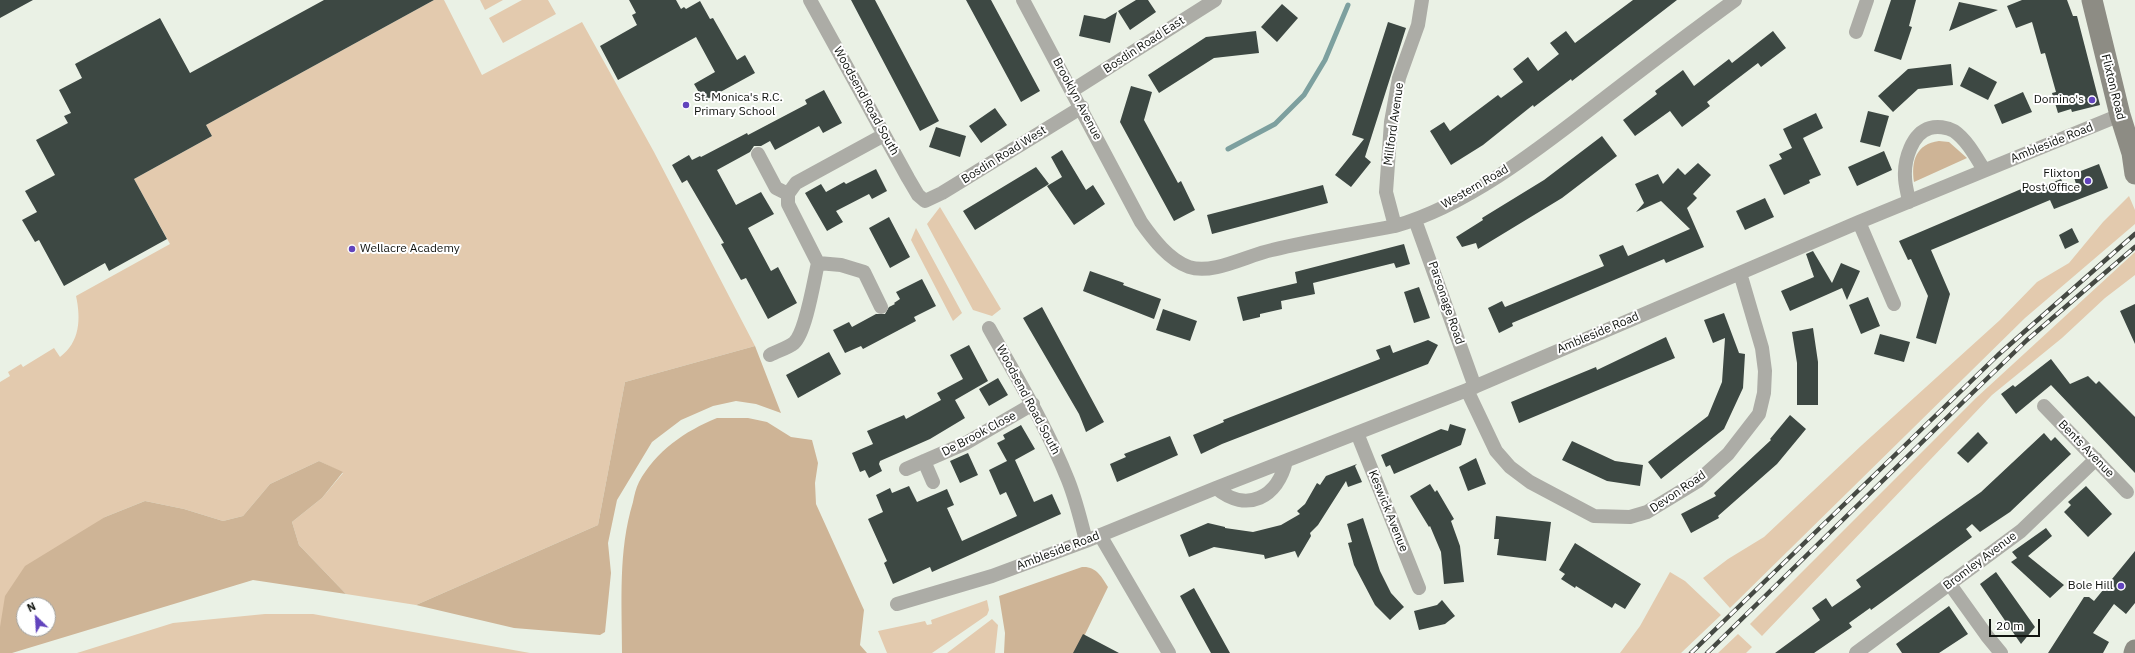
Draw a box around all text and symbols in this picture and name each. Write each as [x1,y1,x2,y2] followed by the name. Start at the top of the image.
[1101,13,1187,77] street label: Bosdin Road East
[830,44,902,158] street label: Woodsend Road South
[2098,53,2128,121] street label: Flixton Road
[1049,56,1105,142] street label: Brooklyn Avenue
[1381,81,1407,167] street label: Millford Avenue
[694,91,783,119] place label: St. Monica's R.C. Primary School
[2034,93,2084,107] place label: Domino's
[2087,95,2097,105] marker: Domino's
[681,100,691,110] marker: St. Monica's R.C. Primary School
[2009,120,2095,166] street label: Ambleside Road
[959,123,1049,187] street label: Bosdin Road West
[1439,162,1511,212] street label: Western Road
[2022,167,2080,195] place label: Flixton Post Office
[2083,176,2093,186] marker: Flixton Post Office
[360,242,460,256] place label: Wellacre Academy
[347,244,357,254] marker: Wellacre Academy
[1425,260,1467,346] street label: Parsonage Road
[1555,309,1641,357] street label: Ambleside Road
[993,343,1063,457] street label: Woodsend Road South
[939,408,1019,460] street label: De Brook Close
[2055,417,2117,481] street label: Bents Avenue
[1365,468,1411,554] street label: Keswick Avenue
[1647,468,1709,516] street label: Devon Road
[1014,529,1102,573] street label: Ambleside Road
[1941,529,2019,593] street label: Bromley Avenue
[2068,579,2113,593] place label: Bole Hill
[2116,581,2126,591] marker: Bole Hill
[16,597,56,637] north arrow
[25,599,38,615] text: N
[1991,611,2042,637] scale bar
[1996,618,2024,633] text: 20 m

